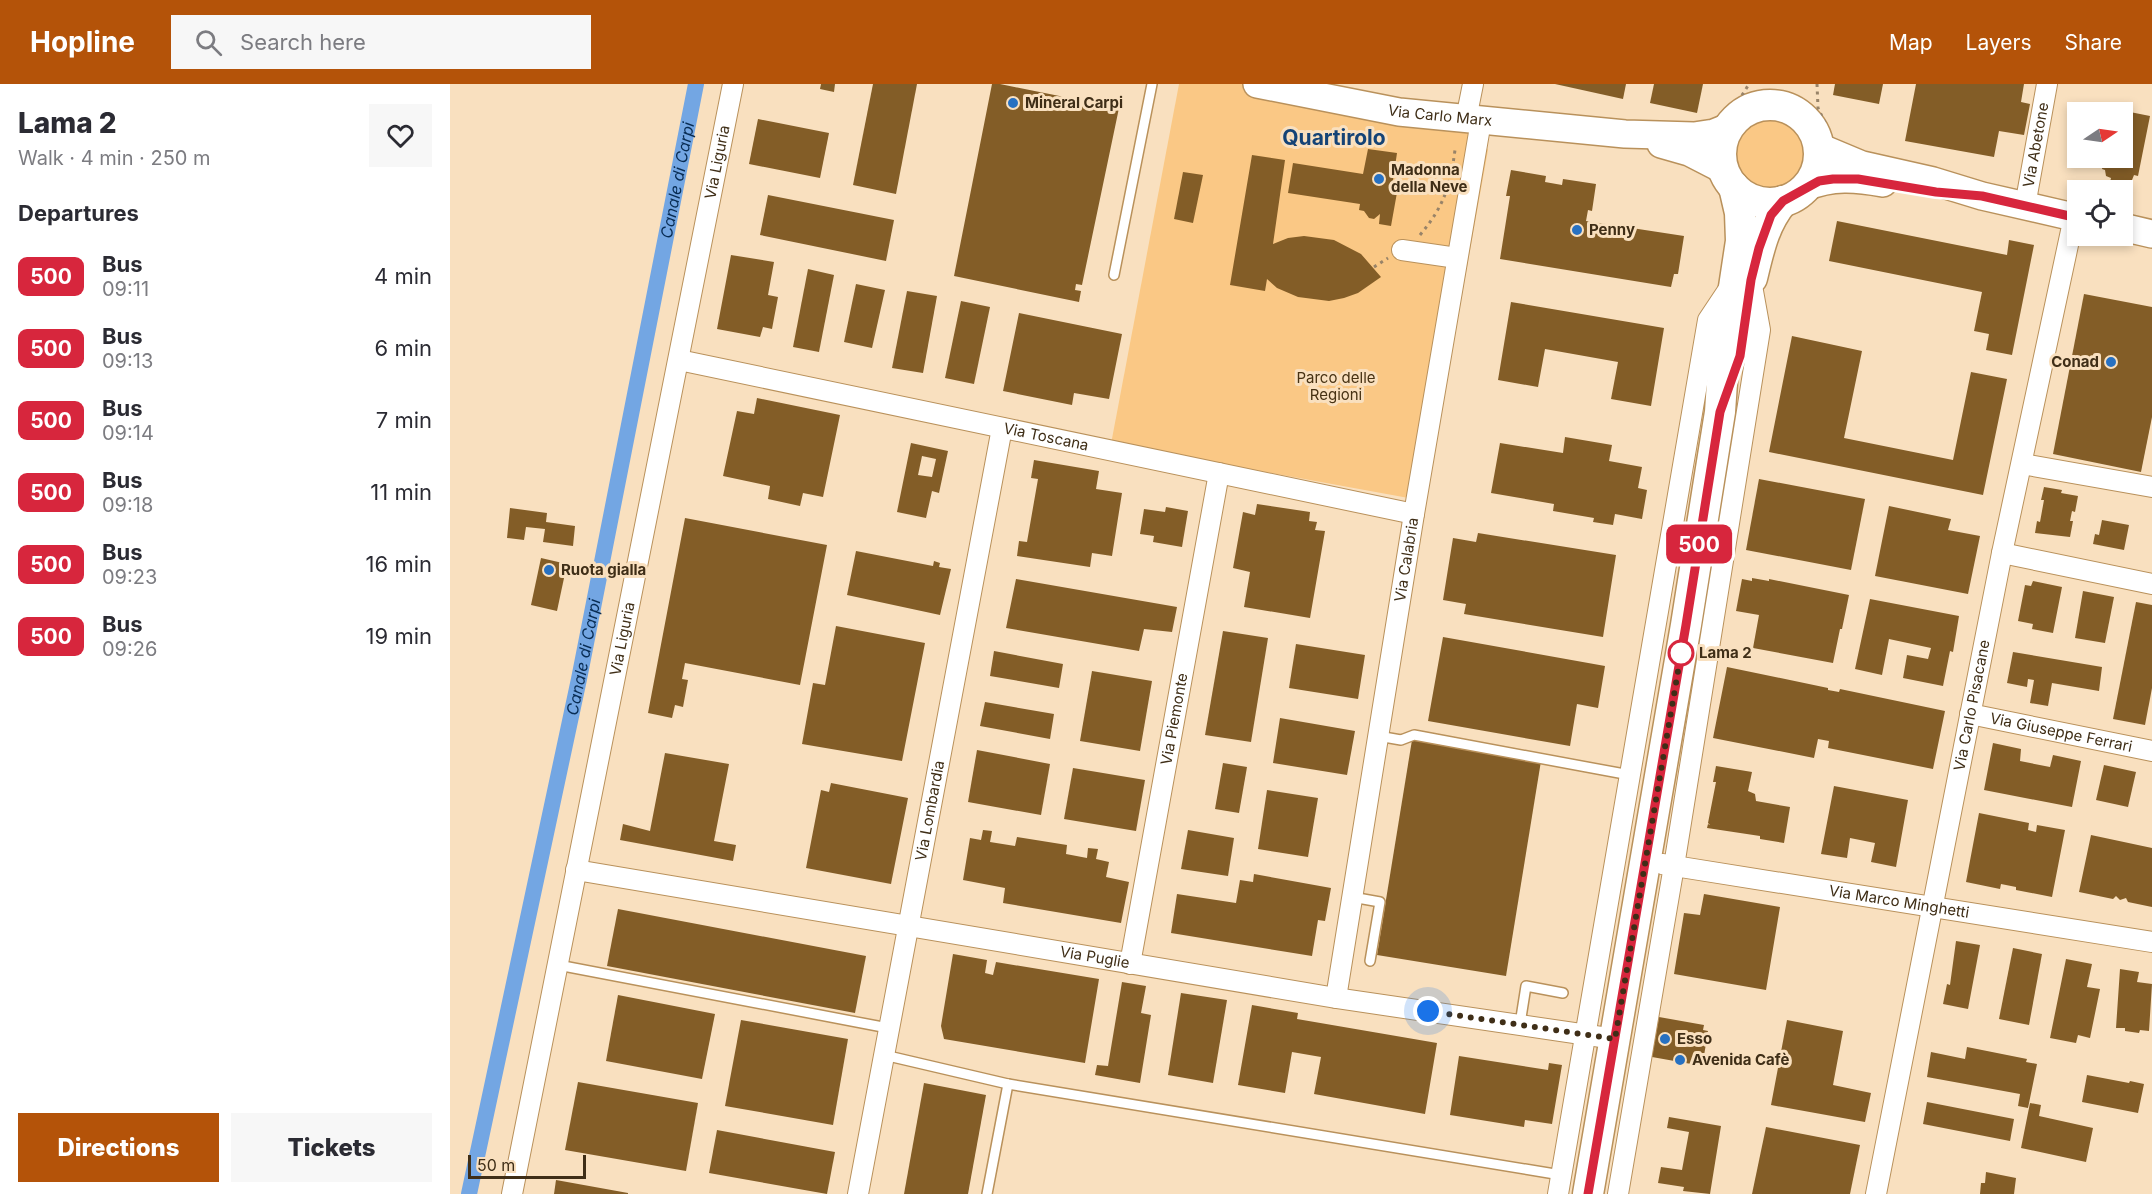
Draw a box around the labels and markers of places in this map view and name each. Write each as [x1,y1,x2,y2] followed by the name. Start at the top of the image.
[1025,93,1123,112] place label: Mineral Carpi
[1006,96,1020,110] marker: Mineral Carpi
[1391,160,1468,196] place label: Madonna della Neve
[1372,172,1386,186] marker: Madonna della Neve
[1589,220,1635,239] place label: Penny
[1570,223,1584,237] marker: Penny
[2051,352,2099,371] place label: Conad
[2104,355,2118,369] marker: Conad
[561,560,646,579] place label: Ruota gialla
[542,563,556,577] marker: Ruota gialla
[1668,640,1694,666] marker: Lama 2
[1699,643,1752,662] place label: Lama 2
[1677,1029,1712,1048] place label: Esso
[1658,1032,1672,1046] marker: Esso
[1692,1050,1789,1069] place label: Avenida Cafè
[1673,1053,1687,1067] marker: Avenida Cafè

